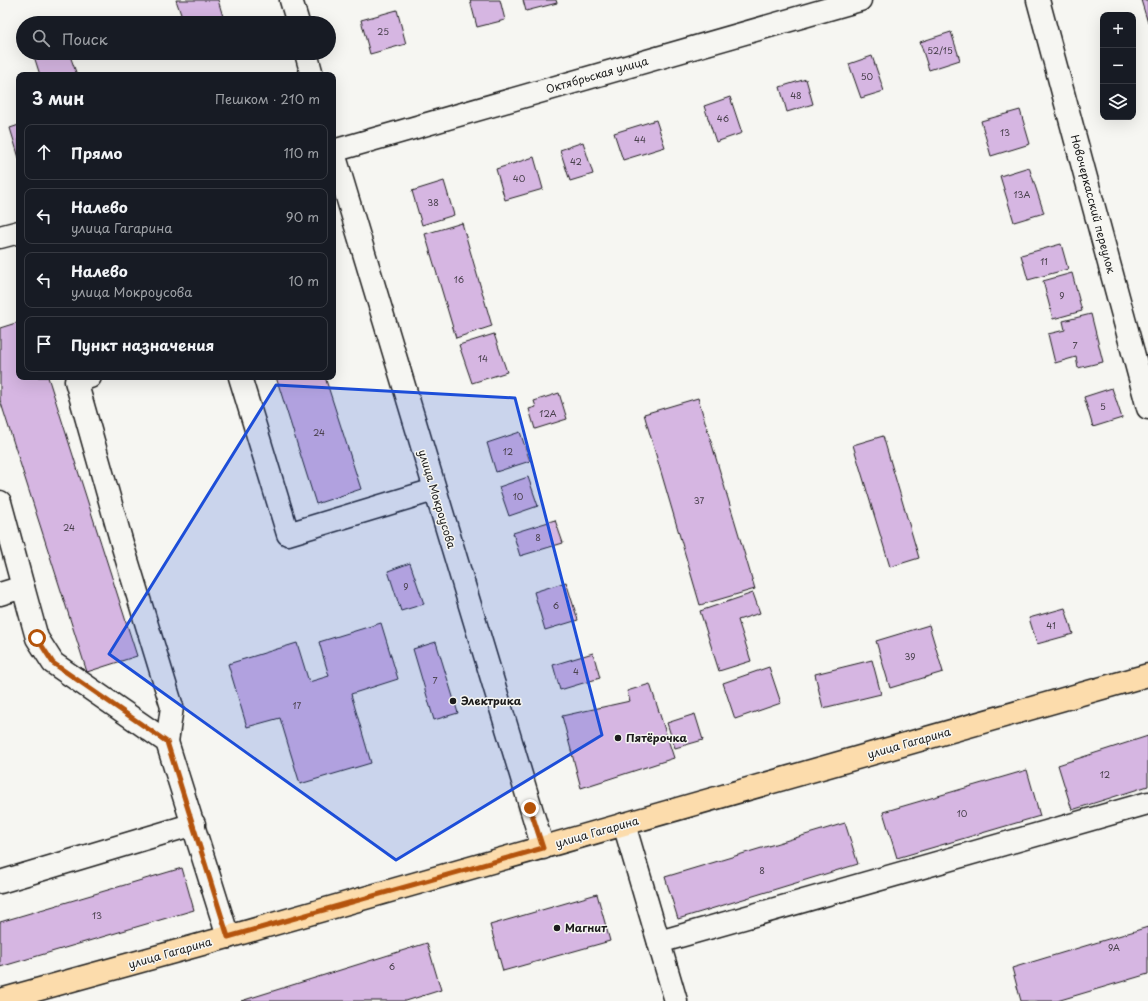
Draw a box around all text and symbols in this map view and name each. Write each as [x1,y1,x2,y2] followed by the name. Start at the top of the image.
[1100,12,1136,120] map controls
[1100,12,1136,48] button: +
[16,16,336,60] search box
[377,24,389,38] house number: 25
[30,27,52,49] icon: search
[62,27,108,50] text: Поиск
[927,43,953,57] house number: 52/15
[1100,48,1136,84] button: −
[544,52,650,97] street label: Октябрьская улица
[861,69,874,83] house number: 50
[1100,84,1136,120] button: layers
[32,85,84,111] text: 3 мин
[790,88,802,102] house number: 48
[215,89,320,108] text: Пешком · 210 m
[717,111,729,125] house number: 46
[1000,125,1010,139] house number: 13
[634,132,646,146] house number: 44
[1067,133,1120,276] street label: Новочеркасский переулок
[33,141,55,163] icon: ahead
[71,141,122,164] text: Прямо
[284,143,319,162] text: 110 m
[570,154,582,168] house number: 42
[513,171,526,185] house number: 40
[1014,187,1031,201] house number: 13А
[71,195,128,218] text: Налево
[427,195,439,209] house number: 38
[33,205,55,227] icon: left
[286,207,319,226] text: 90 m
[71,218,173,237] text: улица Гагарина
[1040,254,1048,268] house number: 11
[71,259,128,282] text: Налево
[33,269,55,291] icon: left
[289,271,319,290] text: 10 m
[454,272,464,286] house number: 16
[71,282,192,301] text: улица Мокроусова
[1059,288,1065,302] house number: 9
[33,333,55,355] icon: arrive
[71,333,214,356] text: Пункт назначения
[1072,338,1078,352] house number: 7
[478,351,488,365] house number: 14
[1100,399,1106,413] house number: 5
[539,406,557,420] house number: 12А
[313,425,325,439] house number: 24
[503,444,513,458] house number: 12
[414,447,461,551] street label: улица Мокроусова
[513,489,524,503] house number: 10
[694,493,704,507] house number: 37
[63,520,75,534] house number: 24
[535,530,541,544] house number: 8
[403,579,409,593] house number: 9
[553,598,559,612] house number: 6
[1046,618,1056,632] house number: 41
[28,629,46,647] route start
[904,649,916,663] house number: 39
[573,664,579,678] house number: 4
[432,673,438,687] house number: 7
[461,692,522,709] place label: Электрика
[448,696,458,706] marker: Электрика
[293,698,302,712] house number: 17
[865,722,953,763] street label: улица Гагарина
[626,729,688,746] place label: Пятёрочка
[613,733,623,743] marker: Пятёрочка
[1100,767,1110,781] house number: 12
[521,799,539,817] route end
[957,806,968,820] house number: 10
[553,811,641,852] street label: улица Гагарина
[759,863,765,877] house number: 8
[92,908,102,922] house number: 13
[565,919,607,936] place label: Магнит
[552,923,562,933] marker: Магнит
[126,932,214,973] street label: улица Гагарина
[1108,940,1120,954] house number: 9А
[389,959,395,973] house number: 6

